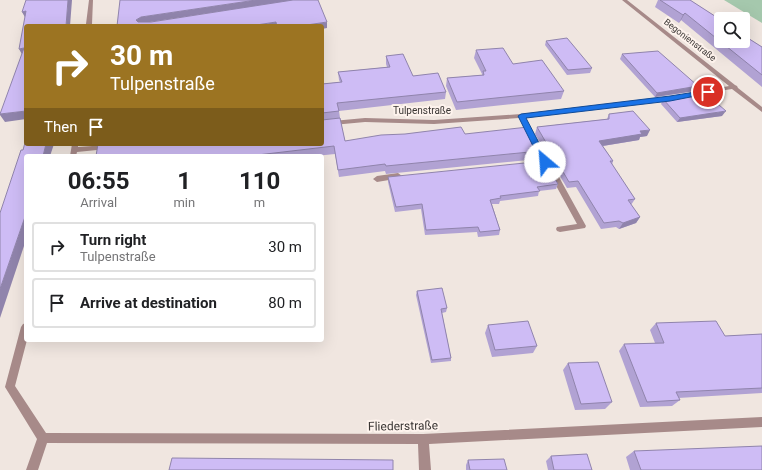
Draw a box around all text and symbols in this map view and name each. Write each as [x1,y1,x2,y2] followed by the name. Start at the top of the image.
[714,12,750,48] map controls
[714,12,750,48] button: search
[662,17,718,63] street label: Begonienstraße
[110,39,173,72] text: 30 m
[44,40,96,92] icon: right
[110,73,215,94] text: Tulpenstraße
[691,75,725,109] pin
[697,81,719,103] icon: arrive
[393,105,451,116] street label: Tulpenstraße
[85,116,107,138] icon: arrive
[44,118,77,136] text: Then
[524,141,566,183] position arrow
[68,167,130,195] text: 06:55
[177,167,191,195] text: 1
[239,167,280,195] text: 110
[80,195,117,210] text: Arrival
[173,195,195,210] text: min
[254,195,265,210] text: m
[80,231,146,249] text: Turn right
[46,236,68,258] icon: right
[268,238,302,256] text: 30 m
[80,249,156,264] text: Tulpenstraße
[46,292,68,314] icon: arrive
[80,294,217,312] text: Arrive at destination
[268,294,302,312] text: 80 m
[368,418,438,434] street label: Fliederstraße

